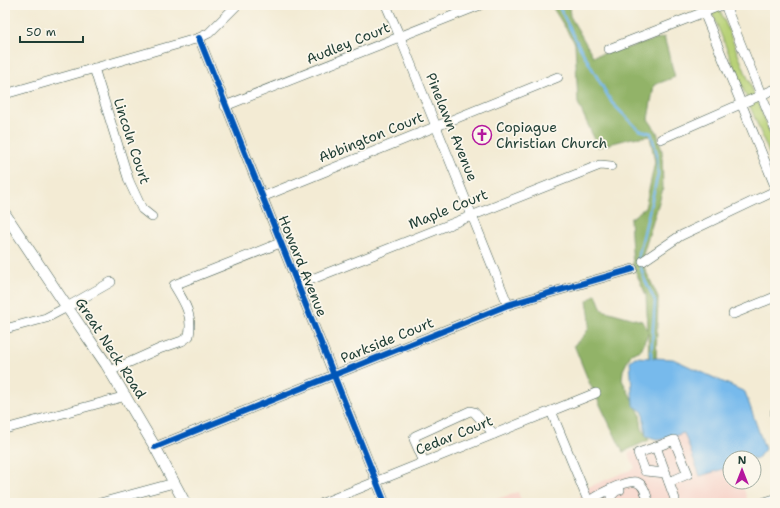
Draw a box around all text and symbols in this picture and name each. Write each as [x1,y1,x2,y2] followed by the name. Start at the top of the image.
[20,18,83,44] scale bar
[304,18,392,68] street label: Audley Court
[26,24,56,40] text: 50 m
[422,70,482,184] street label: Pinelawn Avenue
[110,96,154,186] street label: Lincoln Court
[316,108,426,166] street label: Abbington Court
[496,118,607,152] place label: Copiague Christian Church
[471,124,493,146] church icon: Copiague Christian Church
[406,185,490,233] street label: Maple Court
[274,213,332,319] street label: Howard Avenue
[72,294,150,402] street label: Great Neck Road
[338,313,436,367] street label: Parkside Court
[413,411,495,459] street label: Cedar Court
[722,450,762,490] north arrow
[738,453,747,468] text: N

